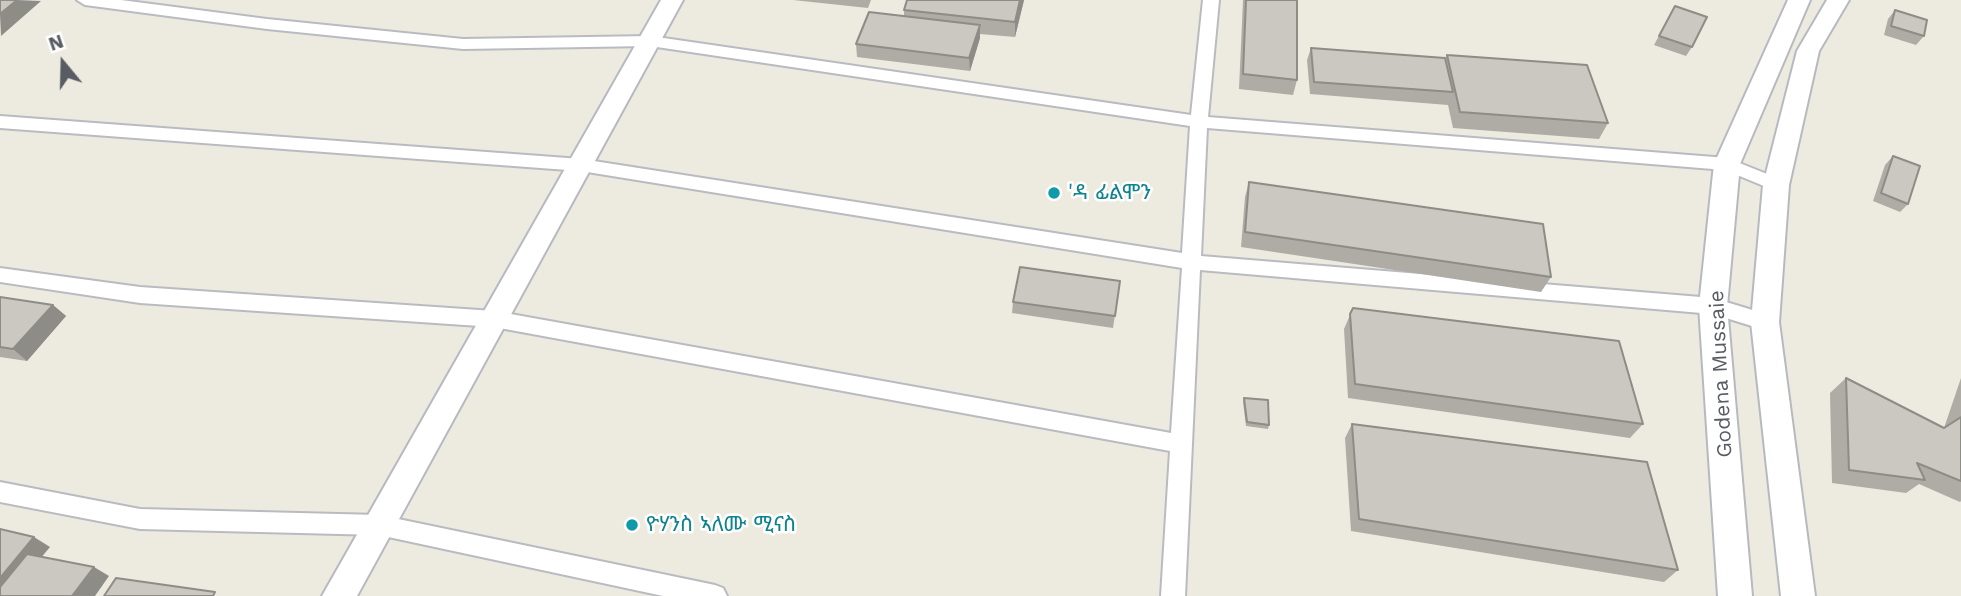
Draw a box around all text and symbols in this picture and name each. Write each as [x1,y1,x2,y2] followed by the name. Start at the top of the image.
[28,28,98,98] north arrow
[46,30,66,56] text: N
[1068,180,1151,206] place label: 'ዳ ፊልሞን
[1046,185,1062,201] marker: 'ዳ ፊልሞን
[1704,290,1738,458] street label: Godena Mussaie
[646,512,796,538] place label: ዮሃንስ ኣለሙ ሚናስ
[624,517,640,533] marker: ዮሃንስ ኣለሙ ሚናስ

